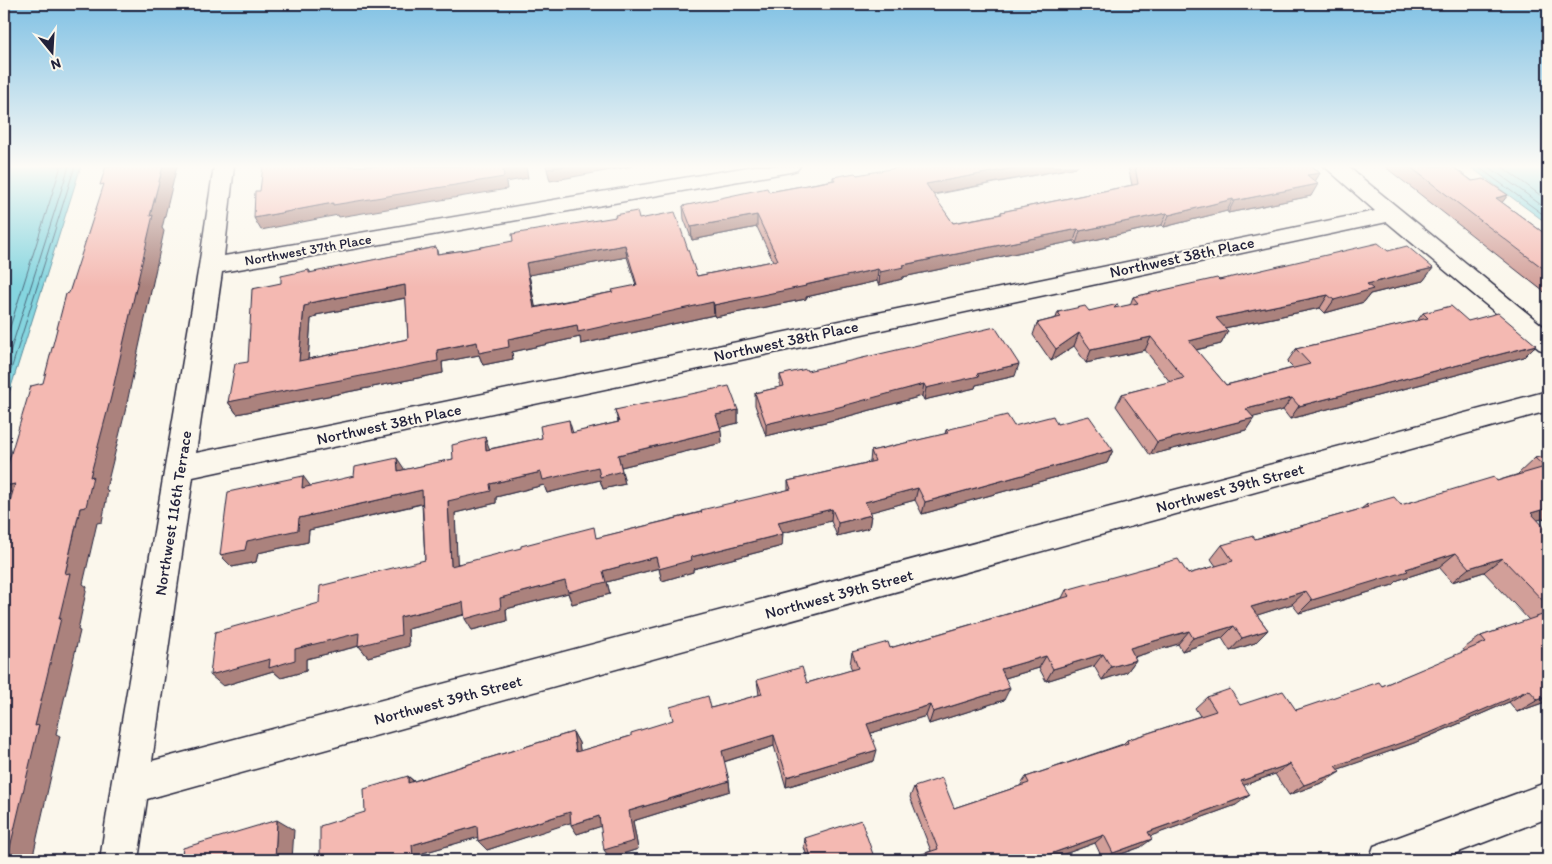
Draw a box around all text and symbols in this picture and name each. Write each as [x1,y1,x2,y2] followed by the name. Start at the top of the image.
[28,28,78,78] north arrow
[49,54,63,73] text: N
[243,230,373,270] street label: Northwest 37th Place
[1108,232,1256,282] street label: Northwest 38th Place
[712,316,860,366] street label: Northwest 38th Place
[315,399,463,449] street label: Northwest 38th Place
[151,429,195,597] street label: Northwest 116th Terrace
[1154,459,1306,517] street label: Northwest 39th Street
[763,565,915,623] street label: Northwest 39th Street
[372,671,524,729] street label: Northwest 39th Street

